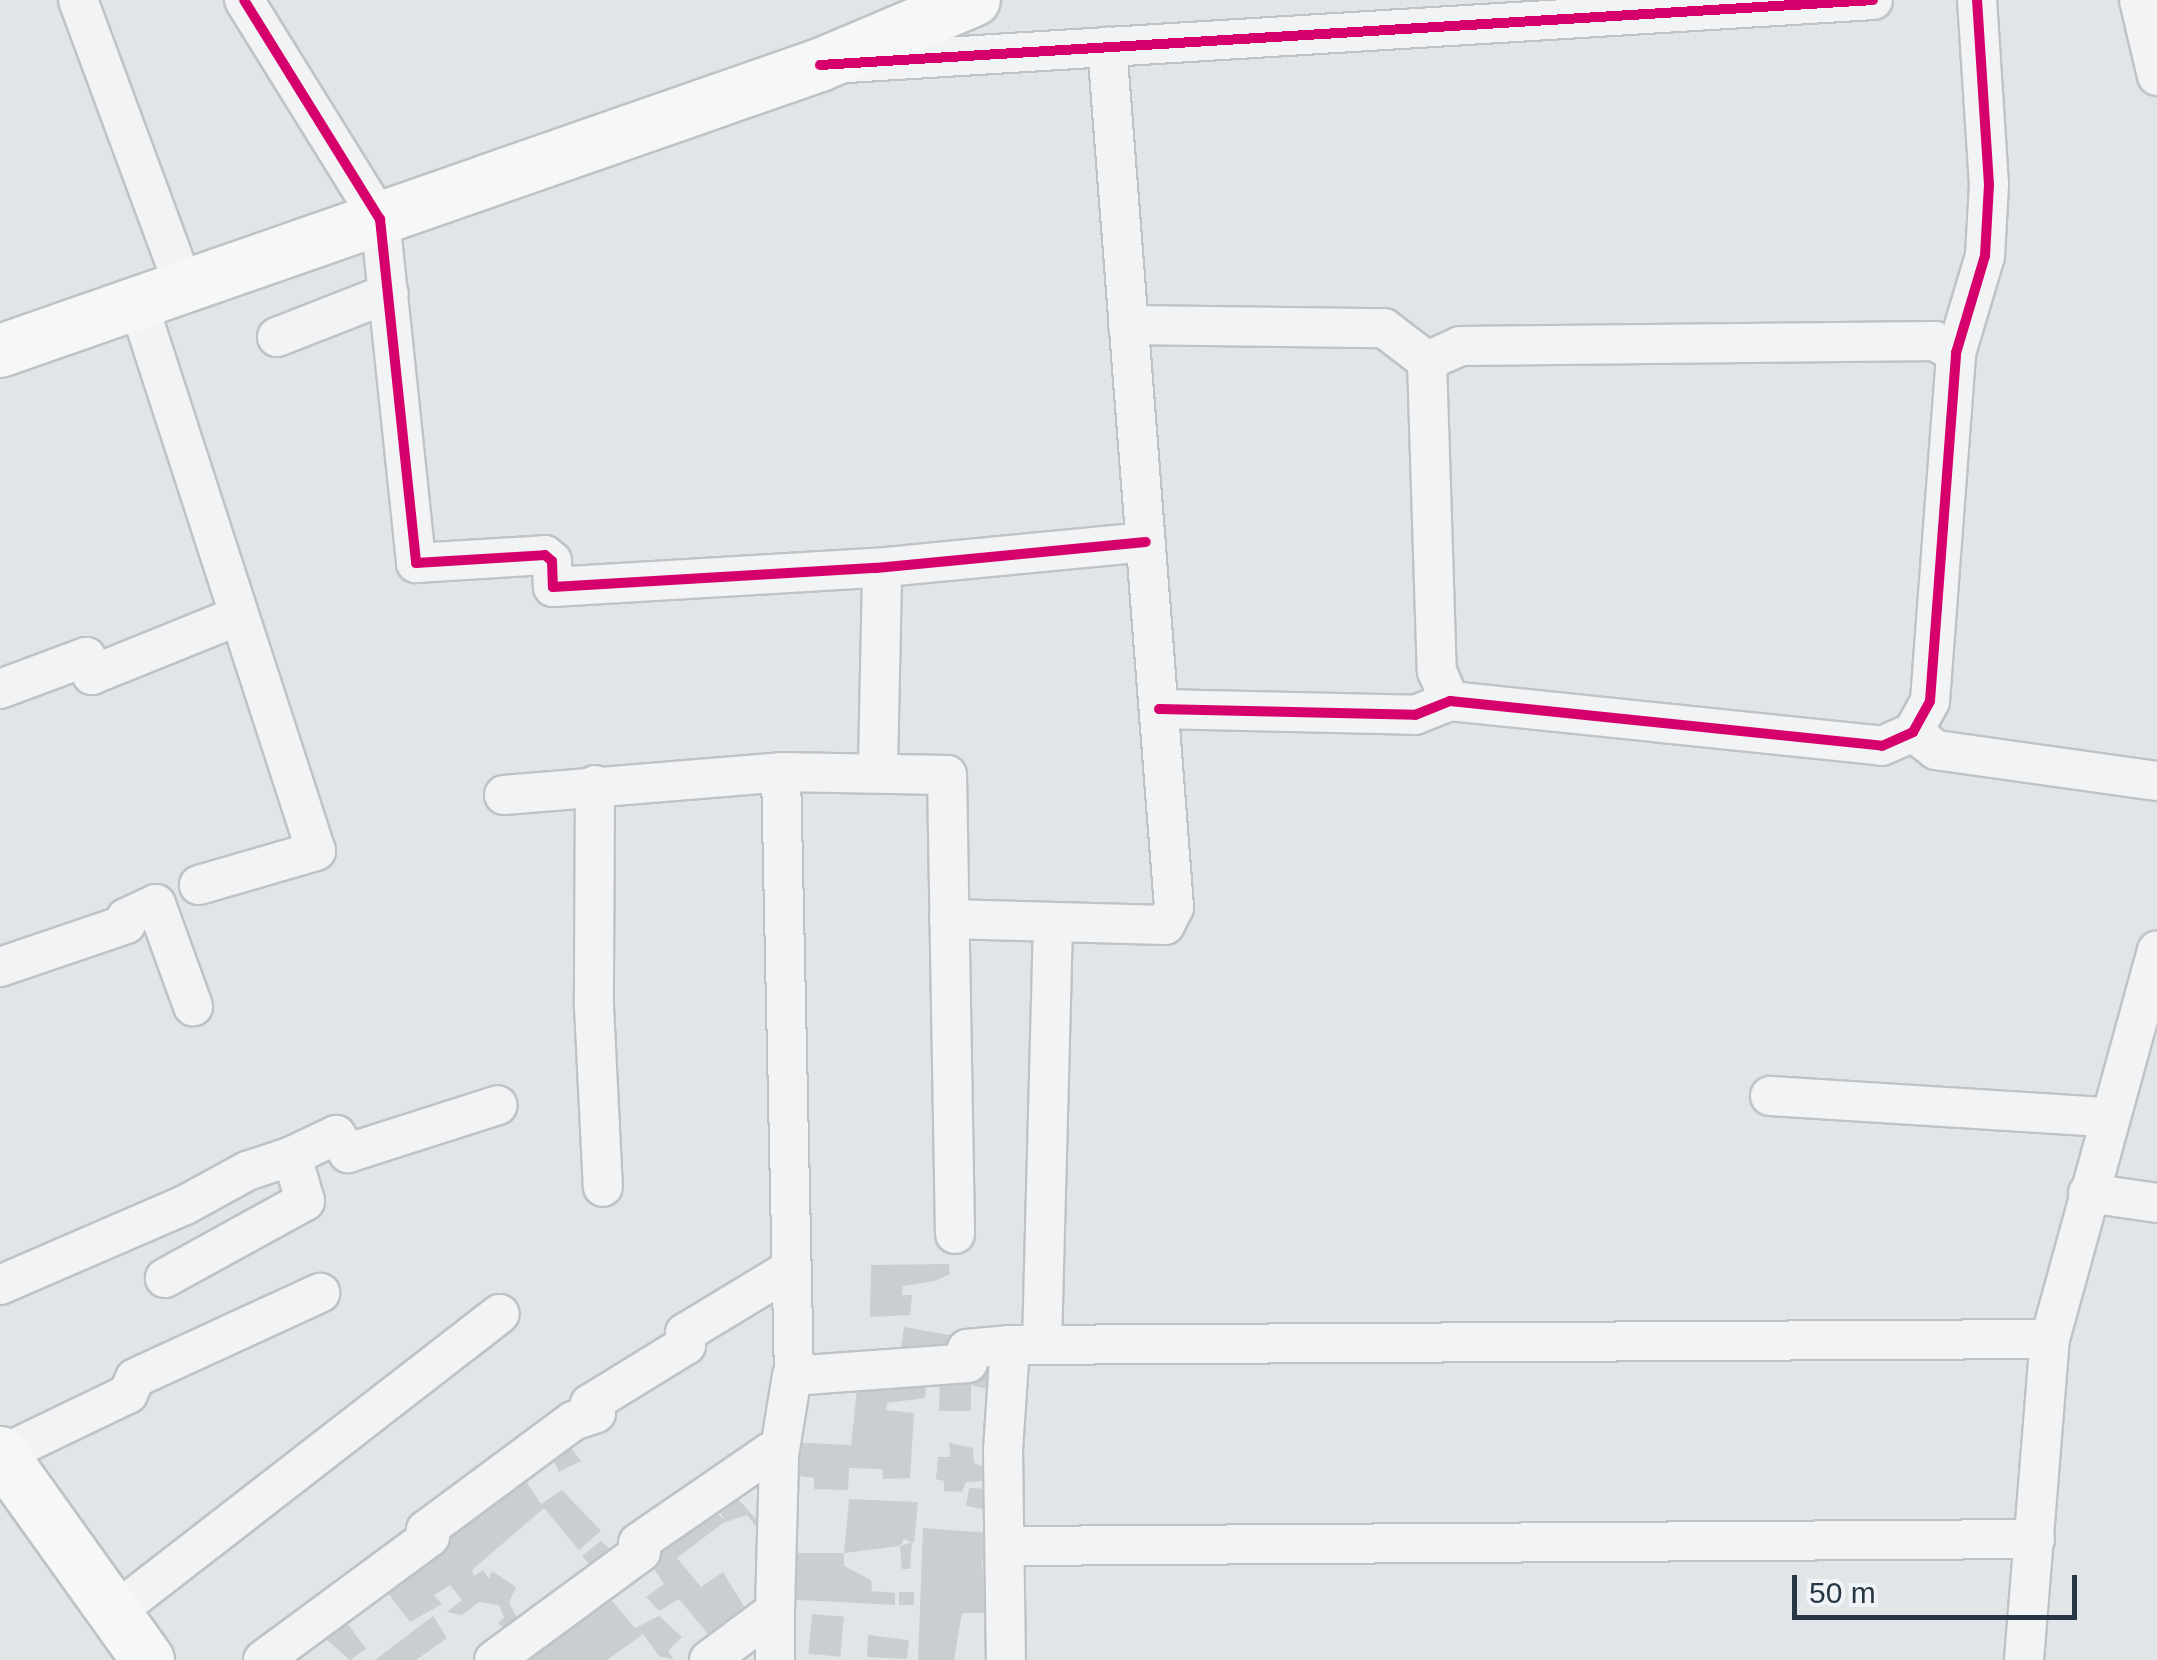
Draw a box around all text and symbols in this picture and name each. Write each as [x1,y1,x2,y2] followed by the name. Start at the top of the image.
[1797,1555,2082,1617] scale bar
[1809,1576,1876,1609] text: 50 m

